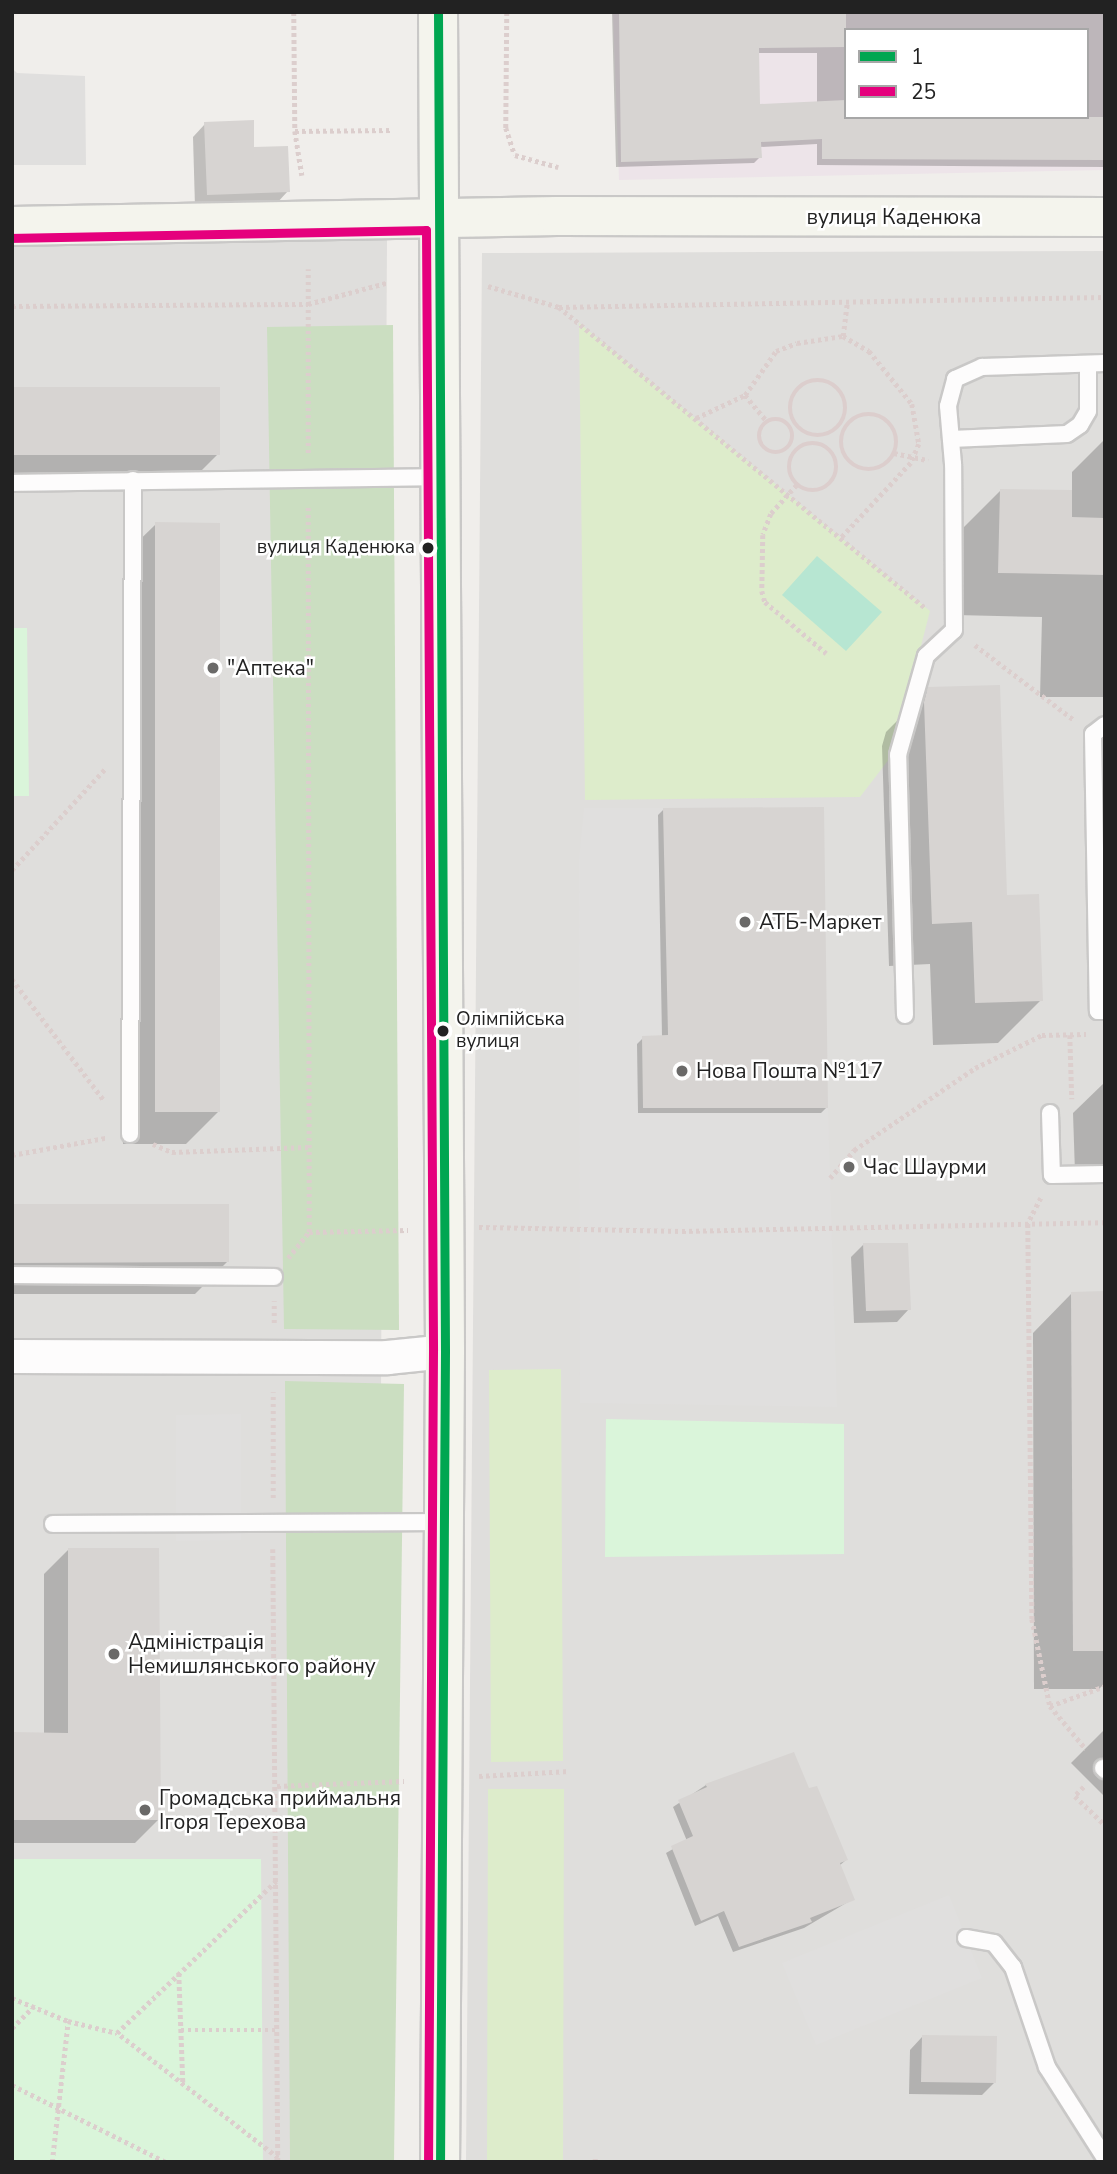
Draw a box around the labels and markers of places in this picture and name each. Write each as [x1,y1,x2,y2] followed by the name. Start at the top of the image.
[257,537,415,559] place label: вулиця Каденюка
[421,541,435,555] marker: вулиця Каденюка
[227,655,314,681] place label: "Аптека"
[205,660,221,676] marker: "Аптека"
[759,909,881,935] place label: АТБ-Маркет
[737,914,753,930] marker: АТБ-Маркет
[456,1009,565,1053] place label: Олімпійська вулиця
[436,1024,450,1038] marker: Олімпійська вулиця
[696,1058,883,1084] place label: Нова Пошта №117
[674,1063,690,1079] marker: Нова Пошта №117
[863,1154,987,1180] place label: Час Шаурми
[841,1159,857,1175] marker: Час Шаурми
[128,1629,376,1679] place label: Адміністрація Немишлянського району
[106,1646,122,1662] marker: Адміністрація Немишлянського району
[159,1785,401,1835] place label: Громадська приймальня Ігоря Терехова
[137,1802,153,1818] marker: Громадська приймальня Ігоря Терехова

